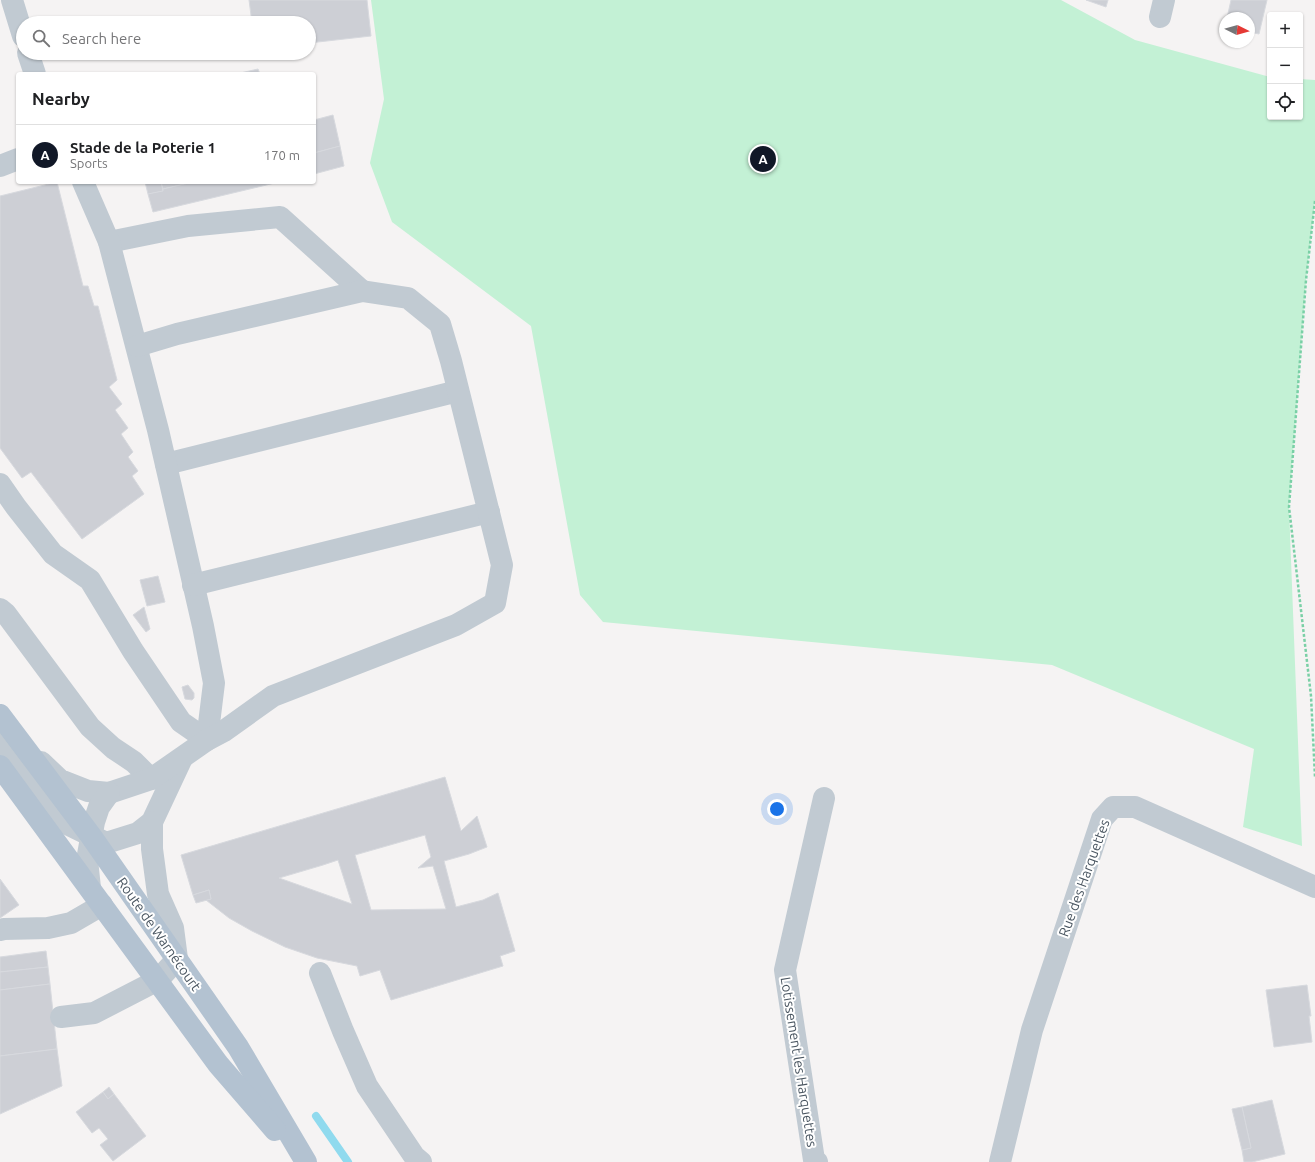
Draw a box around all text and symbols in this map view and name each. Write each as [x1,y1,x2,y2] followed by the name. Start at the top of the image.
[1219,12,1255,48] north arrow
[1267,12,1303,120] map controls
[1267,12,1303,48] button: +
[16,16,316,60] search box
[30,27,52,49] icon: search
[62,30,141,47] text: Search here
[1267,48,1303,84] button: −
[1267,84,1303,120] button: locate
[32,89,90,108] text: Nearby
[70,139,216,156] text: Stade de la Poterie 1
[750,144,776,174] pin: A
[40,148,50,162] text: A
[264,148,300,162] text: 170 m
[70,156,108,170] text: Sports
[767,799,787,819] your location
[1055,817,1113,939] street label: Rue des Harquettes
[114,874,204,994] street label: Route de Warnécourt
[778,976,820,1148] street label: Lotissement les Harquettes

